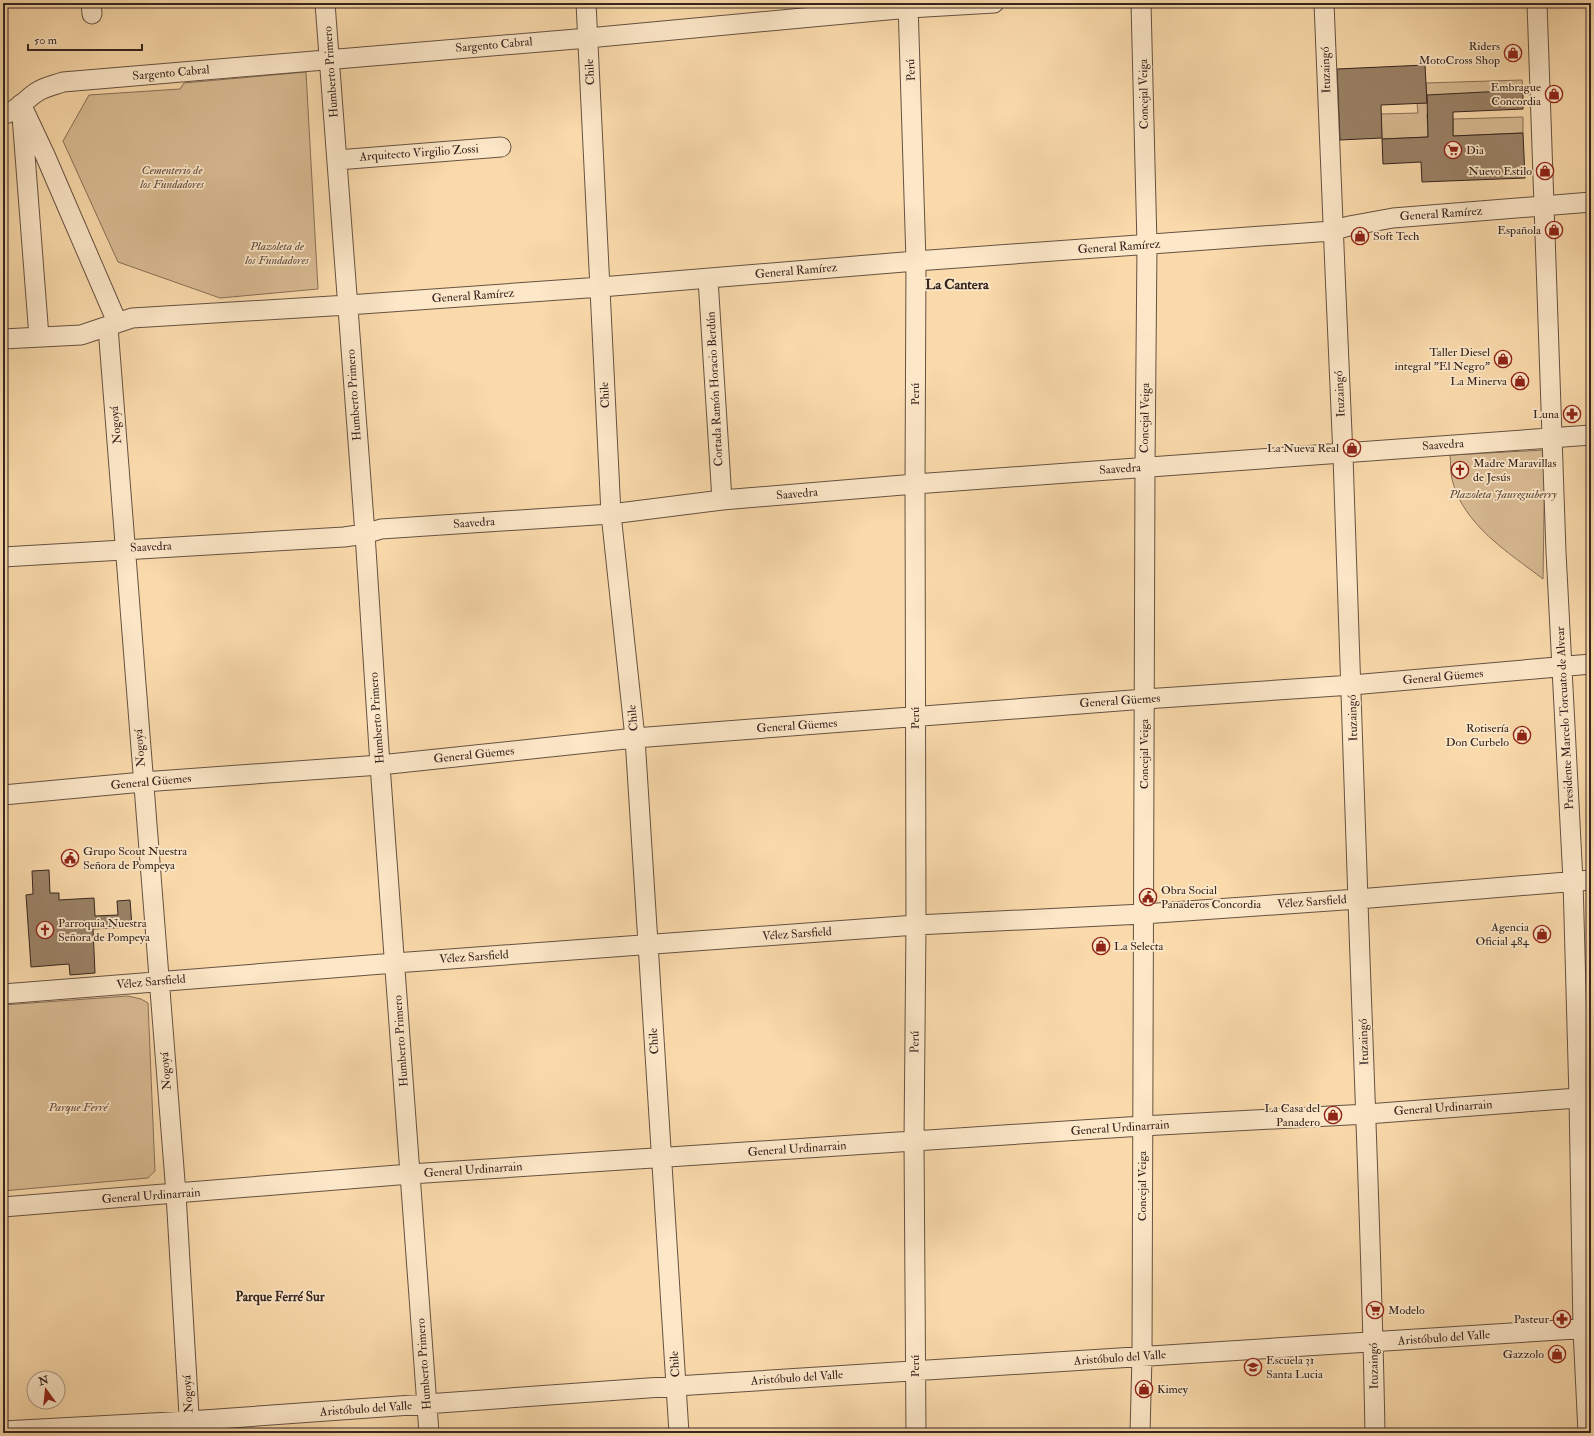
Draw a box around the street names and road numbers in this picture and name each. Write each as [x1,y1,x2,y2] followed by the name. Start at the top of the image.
[320,25,342,118] street label: Humberto Primero
[455,34,533,56] street label: Sargento Cabral
[1318,46,1334,94] street label: Ituzaingó
[582,58,598,86] street label: Chile
[1136,58,1152,129] street label: Concejal Veiga
[903,59,919,81] street label: Perú
[132,62,210,84] street label: Sargento Cabral
[358,141,479,165] street label: Arquitecto Virgilio Zossi
[1399,204,1483,224] street label: General Ramírez
[1077,237,1161,257] street label: General Ramírez
[754,260,838,282] street label: General Ramírez
[431,286,515,306] street label: General Ramírez
[703,311,727,467] street label: Cortada Ramón Horacio Berdún
[343,348,365,441] street label: Humberto Primero
[1331,370,1349,418] street label: Ituzaingó
[597,381,613,409] street label: Chile
[1137,382,1153,453] street label: Concejal Veiga
[908,383,923,405] street label: Perú
[107,404,125,445] street label: Nogoyá
[1422,436,1465,454] street label: Saavedra
[1099,460,1142,478] street label: Saavedra
[776,485,820,503] street label: Saavedra
[453,514,496,532] street label: Saavedra
[130,538,173,556] street label: Saavedra
[1553,625,1577,810] street label: Presidente Marcelo Torcuato de Alvear
[1402,666,1484,688] street label: General Güemes
[366,671,388,764] street label: Humberto Primero
[1079,691,1161,711] street label: General Güemes
[1345,694,1361,742] street label: Ituzaingó
[624,704,642,732] street label: Chile
[908,707,923,729] street label: Perú
[756,716,838,736] street label: General Güemes
[1137,718,1152,789] street label: Concejal Veiga
[131,727,149,768] street label: Nogoyá
[433,743,515,767] street label: General Güemes
[110,771,192,793] street label: General Güemes
[1277,892,1347,912] street label: Vélez Sarsfield
[762,924,832,944] street label: Vélez Sarsfield
[439,947,509,967] street label: Vélez Sarsfield
[116,971,186,993] street label: Vélez Sarsfield
[390,994,412,1087] street label: Humberto Primero
[1356,1018,1372,1066] street label: Ituzaingó
[646,1027,662,1055] street label: Chile
[907,1031,923,1053] street label: Perú
[157,1050,175,1091] street label: Nogoyá
[1393,1097,1493,1119] street label: General Urdinarrain
[1070,1117,1170,1139] street label: General Urdinarrain
[747,1138,847,1160] street label: General Urdinarrain
[1135,1150,1150,1221] street label: Concejal Veiga
[423,1159,523,1181] street label: General Urdinarrain
[101,1185,201,1207] street label: General Urdinarrain
[413,1317,435,1410] street label: Humberto Primero
[1396,1327,1491,1349] street label: Aristóbulo del Valle
[1366,1342,1382,1389] street label: Ituzaingó
[1072,1347,1167,1369] street label: Aristóbulo del Valle
[667,1350,683,1378] street label: Chile
[908,1355,923,1377] street label: Perú
[749,1367,844,1389] street label: Aristóbulo del Valle
[179,1374,196,1413] street label: Nogoyá
[318,1398,413,1420] street label: Aristóbulo del Valle

